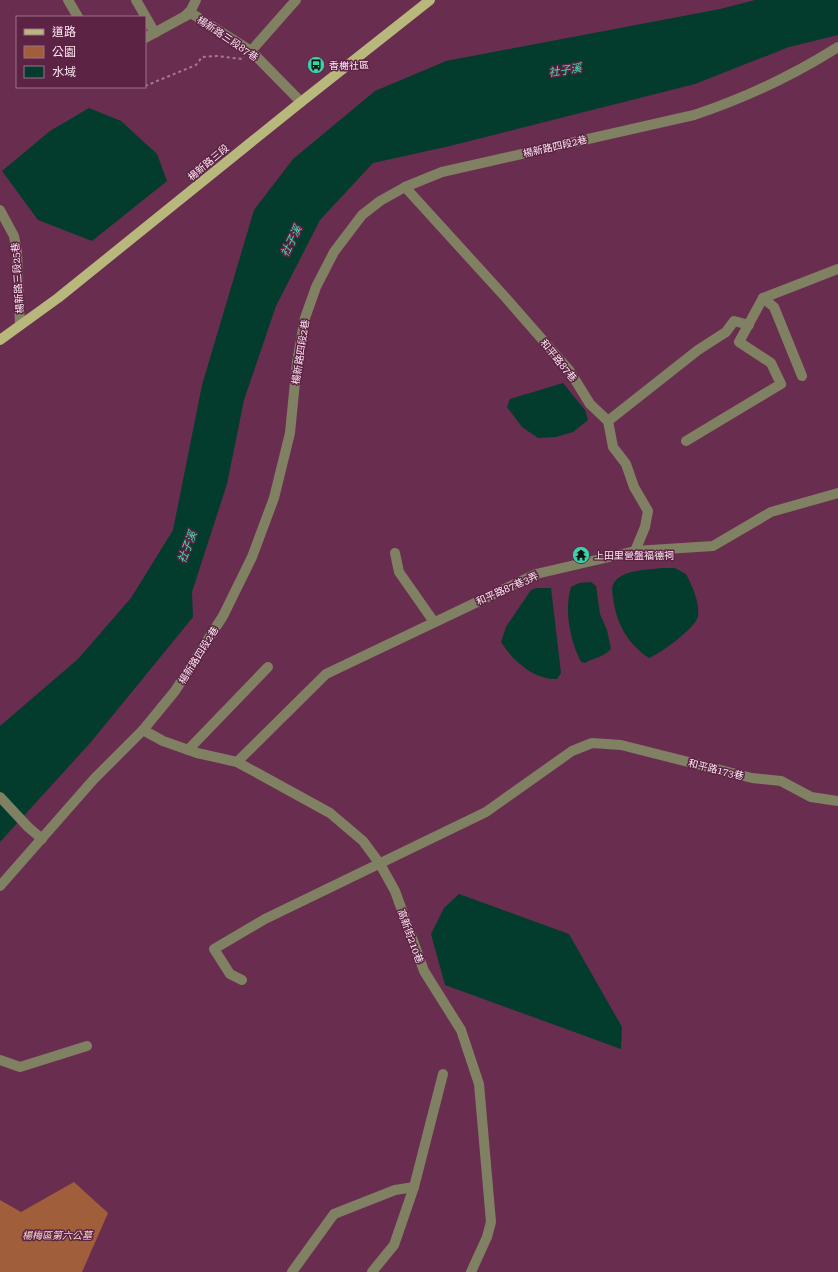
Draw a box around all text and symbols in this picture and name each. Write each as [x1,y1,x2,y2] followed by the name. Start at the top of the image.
[195,14,260,63] street label: 楊新路三段87巷
[16,16,146,88] legend
[52,25,76,39] text: 道路
[52,45,76,59] text: 公園
[306,55,326,75] bus stop icon: 香榭社區
[329,60,369,71] place label: 香榭社區
[548,61,584,79] water label: 社子溪
[52,65,76,79] text: 水域
[522,134,588,159] street label: 楊新路四段2巷
[186,142,231,183] street label: 楊新路三段
[278,222,305,259] water label: 社子溪
[10,242,25,314] street label: 楊新路三段25巷
[290,319,311,385] street label: 楊新路四段2巷
[538,337,579,384] street label: 和平路87巷
[175,528,200,565] water label: 社子溪
[571,545,591,565] temple icon: 上田里營盤福德祠
[594,550,674,561] place label: 上田里營盤福德祠
[474,570,540,607] street label: 和平路87巷3弄
[176,625,220,686] street label: 楊新路四段2巷
[687,757,745,782] street label: 和平路173巷
[396,908,425,965] street label: 高新街210巷
[22,1230,94,1241] park label: 楊梅區第六公墓

